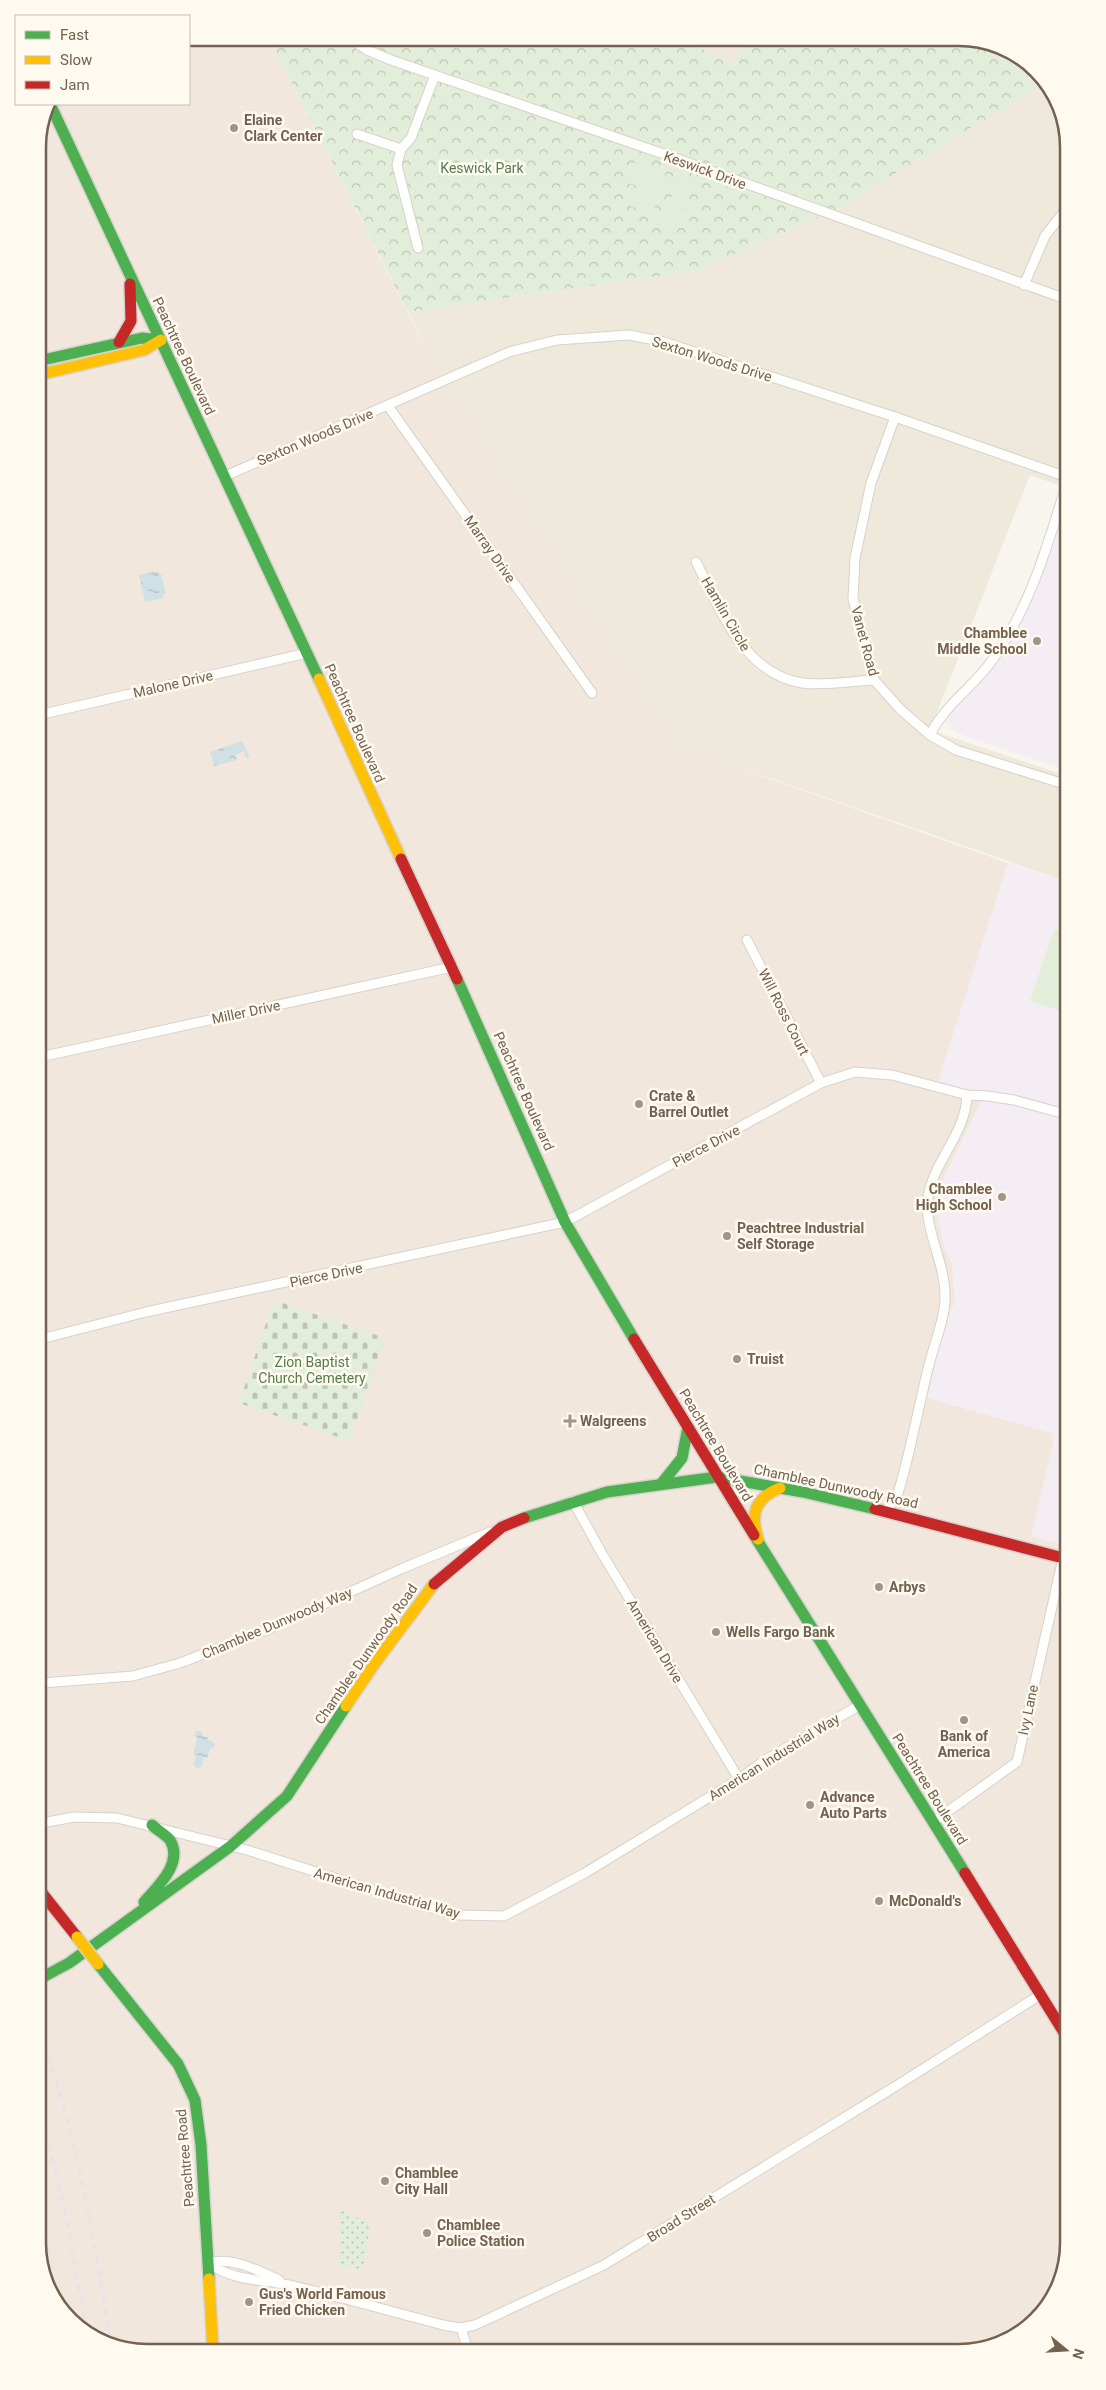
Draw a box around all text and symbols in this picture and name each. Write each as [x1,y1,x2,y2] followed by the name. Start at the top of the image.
[15,15,190,105] legend
[60,26,89,44] text: Fast
[60,51,92,69] text: Slow
[60,76,90,94] text: Jam
[244,112,322,144] place label: Elaine Clark Center
[228,122,240,134] marker: Elaine Clark Center
[662,148,748,192] street label: Keswick Drive
[440,160,525,176] park label: Keswick Park
[150,294,218,418] street label: Peachtree Boulevard
[650,333,774,385] street label: Sexton Woods Drive
[255,405,375,469] street label: Sexton Woods Drive
[461,512,519,586] street label: Marray Drive
[698,574,754,654] street label: Hamlin Circle
[848,604,882,678] street label: Vanet Road
[937,625,1027,657] place label: Chamblee Middle School
[1031,635,1043,647] marker: Chamblee Middle School
[322,661,388,785] street label: Peachtree Boulevard
[132,667,214,701] street label: Malone Drive
[755,966,813,1058] street label: Will Ross Court
[210,997,282,1027] street label: Miller Drive
[491,1029,557,1153] street label: Peachtree Boulevard
[649,1088,729,1120] place label: Crate & Barrel Outlet
[633,1098,645,1110] marker: Crate & Barrel Outlet
[670,1122,742,1170] street label: Pierce Drive
[916,1181,992,1213] place label: Chamblee High School
[996,1191,1008,1203] marker: Chamblee High School
[737,1220,864,1252] place label: Peachtree Industrial Self Storage
[721,1230,733,1242] marker: Peachtree Industrial Self Storage
[288,1259,364,1291] street label: Pierce Drive
[747,1351,784,1367] place label: Truist
[731,1353,743,1365] marker: Truist
[258,1354,366,1386] park label: Zion Baptist Church Cemetery
[676,1386,756,1504] street label: Peachtree Boulevard
[580,1413,646,1429] place label: Walgreens
[564,1415,576,1427] marker: Walgreens
[752,1461,920,1511] street label: Chamblee Dunwoody Road
[889,1579,926,1595] place label: Arbys
[311,1581,421,1727] street label: Chamblee Dunwoody Road
[873,1581,885,1593] marker: Arbys
[199,1584,355,1662] street label: Chamblee Dunwoody Way
[624,1596,686,1686] street label: American Drive
[726,1624,835,1640] place label: Wells Fargo Bank
[710,1626,722,1638] marker: Wells Fargo Bank
[1015,1683,1041,1737] street label: Ivy Lane
[706,1710,843,1804] street label: American Industrial Way
[958,1714,970,1726] marker: Bank of America
[938,1728,991,1760] place label: Bank of America
[889,1730,971,1848] street label: Peachtree Boulevard
[820,1789,887,1821] place label: Advance Auto Parts
[804,1799,816,1811] marker: Advance Auto Parts
[312,1864,462,1922] street label: American Industrial Way
[889,1893,961,1909] place label: McDonald's
[873,1895,885,1907] marker: McDonald's
[173,2108,197,2208] street label: Peachtree Road
[395,2165,459,2197] place label: Chamblee City Hall
[379,2175,391,2187] marker: Chamblee City Hall
[644,2191,718,2245] street label: Broad Street
[437,2217,525,2249] place label: Chamblee Police Station
[421,2227,433,2239] marker: Chamblee Police Station
[259,2286,386,2318] place label: Gus's World Famous Fried Chicken
[243,2296,255,2308] marker: Gus's World Famous Fried Chicken
[1041,2325,1091,2375] north arrow
[1069,2347,1088,2361] text: N

